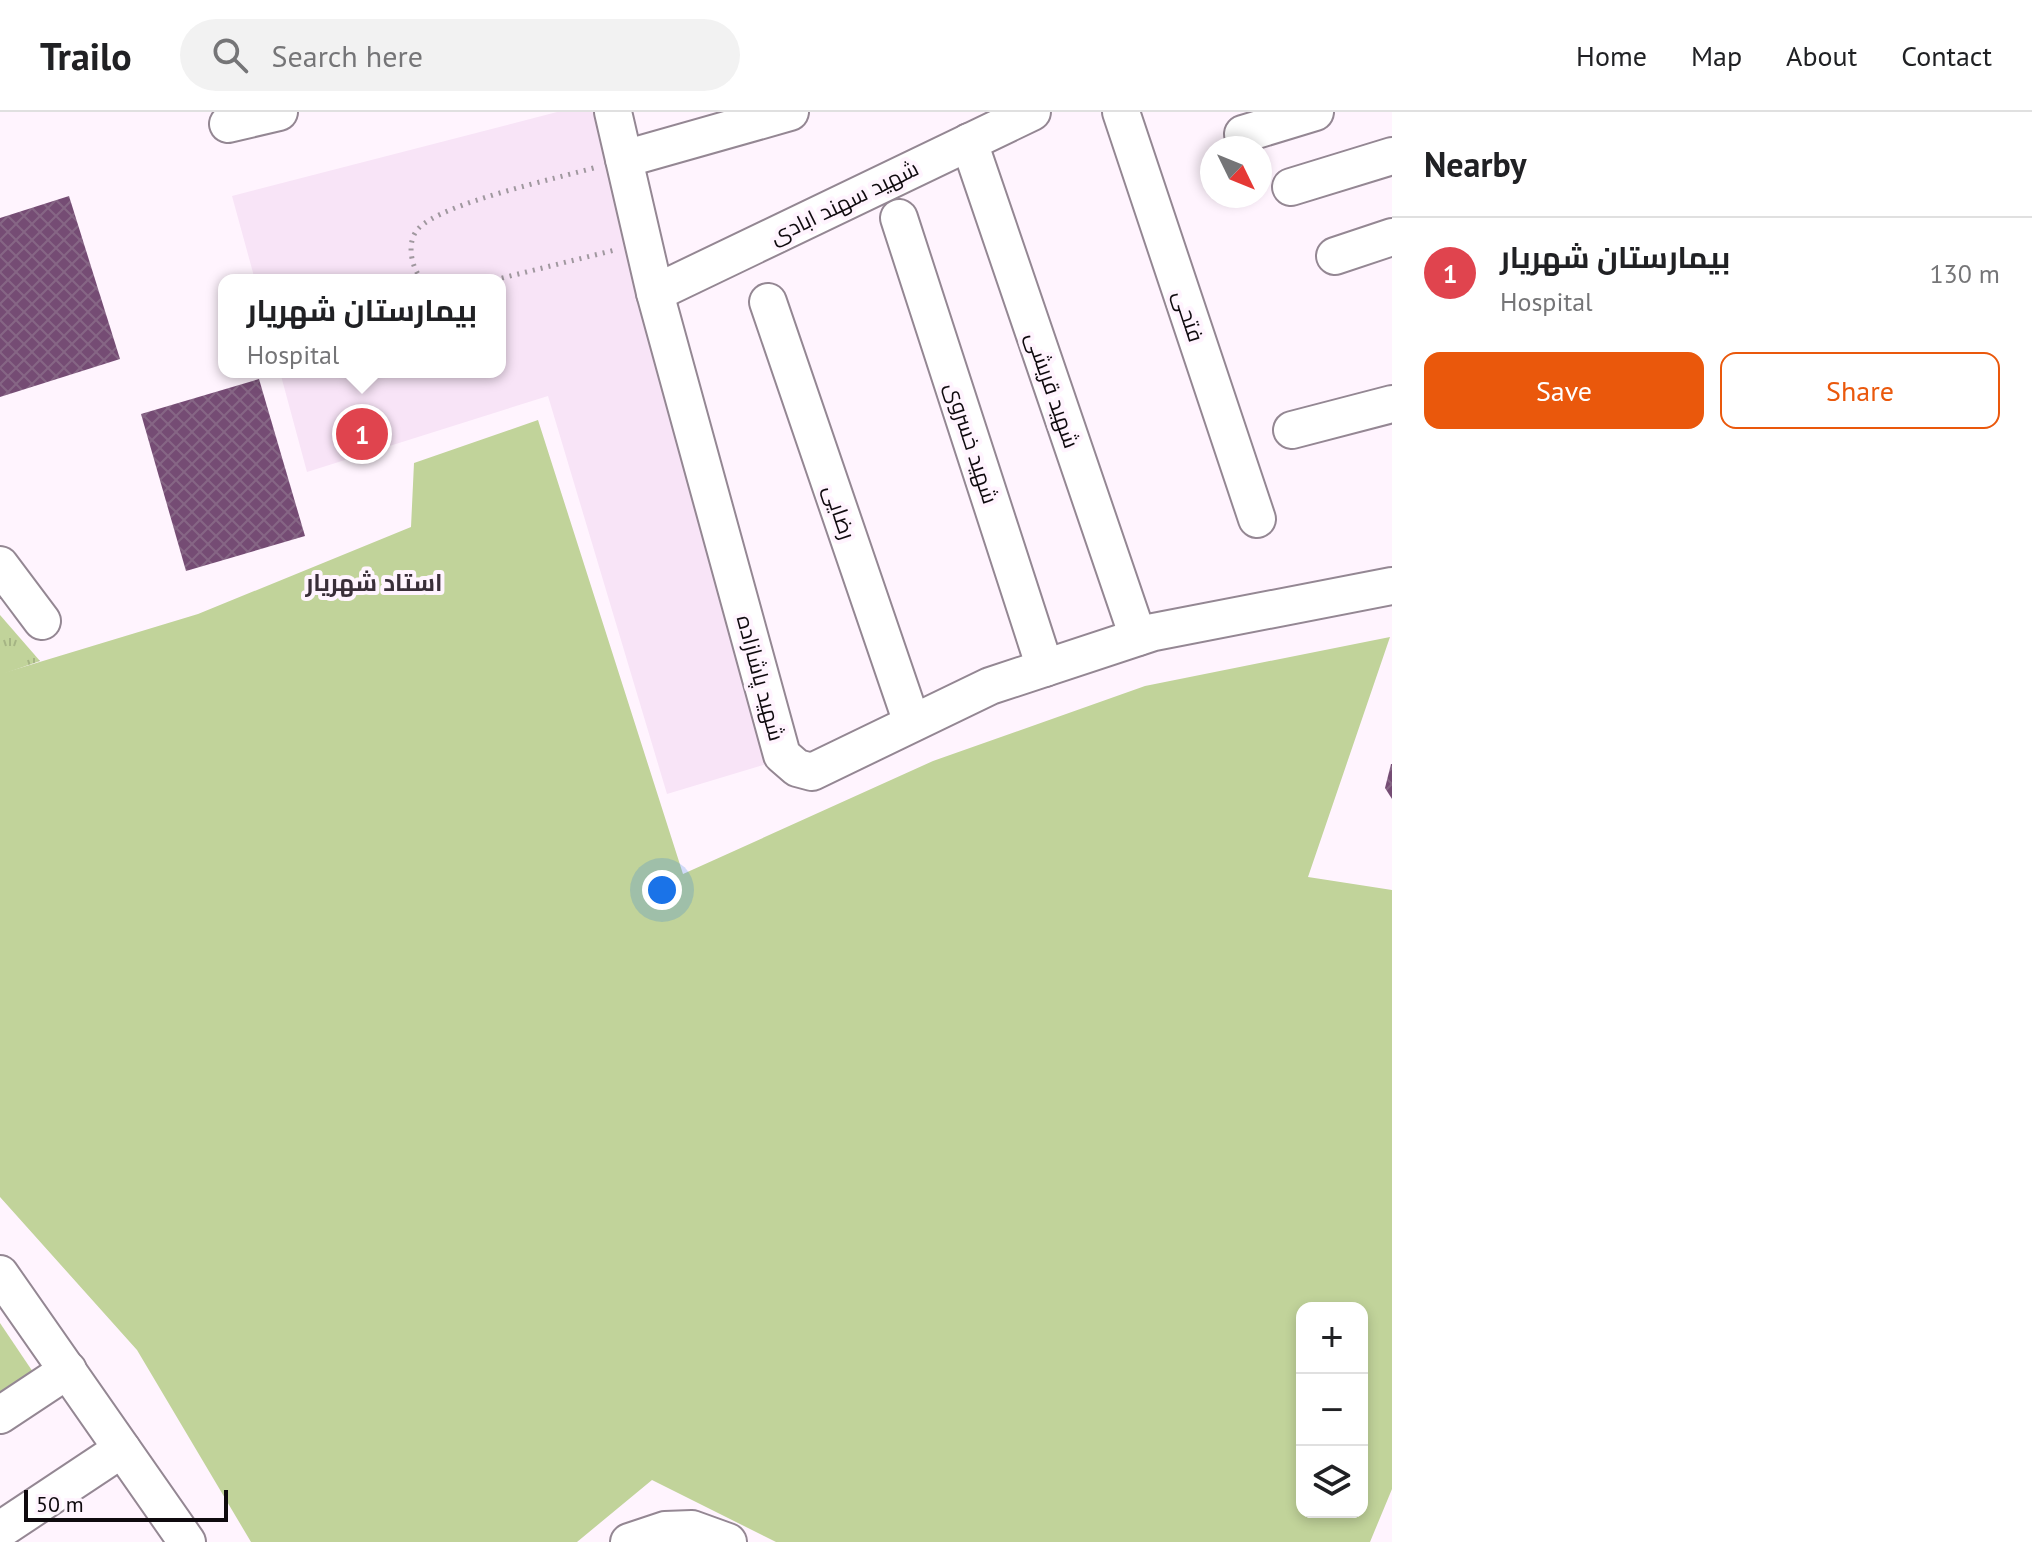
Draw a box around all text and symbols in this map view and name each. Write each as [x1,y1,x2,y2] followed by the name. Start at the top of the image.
[180,19,740,91] search box
[40,31,132,80] text: Trailo
[208,33,252,77] icon: search
[272,36,423,75] text: Search here
[1576,37,1647,74] text: Home
[1691,37,1742,74] text: Map
[1786,37,1857,74] text: About
[1901,37,1992,74] text: Contact
[1200,136,1272,208] north arrow
[1424,142,1526,186] text: Nearby
[765,154,923,250] street label: شهید سهند ابادی
[1500,237,1730,276] text: بیمارستان شهریار
[1443,257,1457,290] text: 1
[1929,257,2000,290] text: 130 m
[218,274,506,378] popup
[1500,285,1593,318] text: Hospital
[1168,287,1210,345] street label: فتحی
[247,290,477,329] text: بیمارستان شهریار
[1020,328,1086,452] street label: شهید قریشی
[247,338,339,371] text: Hospital
[1424,352,1704,429] button: Save
[1720,352,2000,429] button: Share
[939,379,1005,507] street label: شهید خسروی
[336,404,388,464] pin: 1
[818,481,862,543] street label: رضایی
[305,567,442,598] district label: استاد شهریار
[730,612,791,744] street label: شهید پاشازاده
[642,870,682,910] your location
[1296,1302,1368,1518] map controls
[1296,1302,1368,1374] button: +
[1296,1374,1368,1446] button: −
[1296,1446,1368,1518] button: layers
[24,1486,228,1522] scale bar
[36,1490,84,1518] text: 50 m

